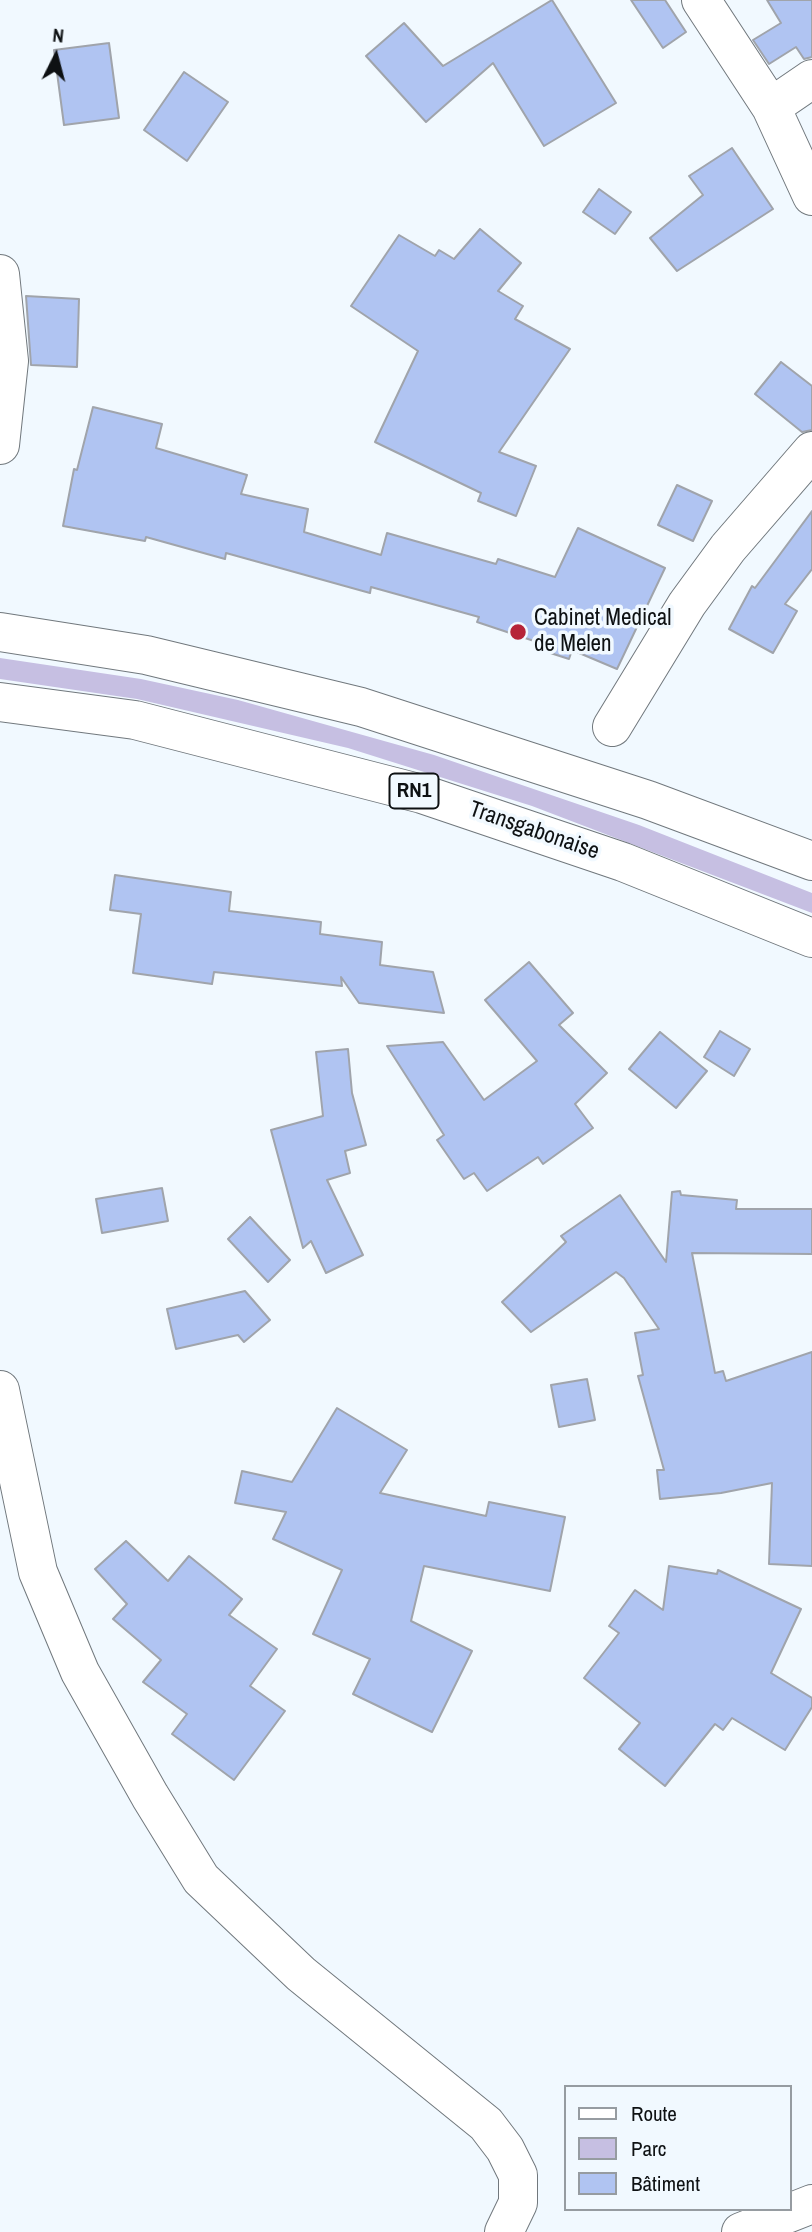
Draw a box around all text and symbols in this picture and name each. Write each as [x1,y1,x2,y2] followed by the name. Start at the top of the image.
[21,21,91,91] north arrow
[51,22,65,49] text: N
[534,605,671,659] place label: Cabinet Medical de Melen
[508,622,528,642] marker: Cabinet Medical de Melen
[390,774,438,808] road number: RN1
[465,796,603,866] street label: Transgabonaise
[564,2085,791,2211] legend
[631,2099,677,2128] text: Route
[631,2134,666,2163] text: Parc
[631,2169,700,2198] text: Bâtiment

